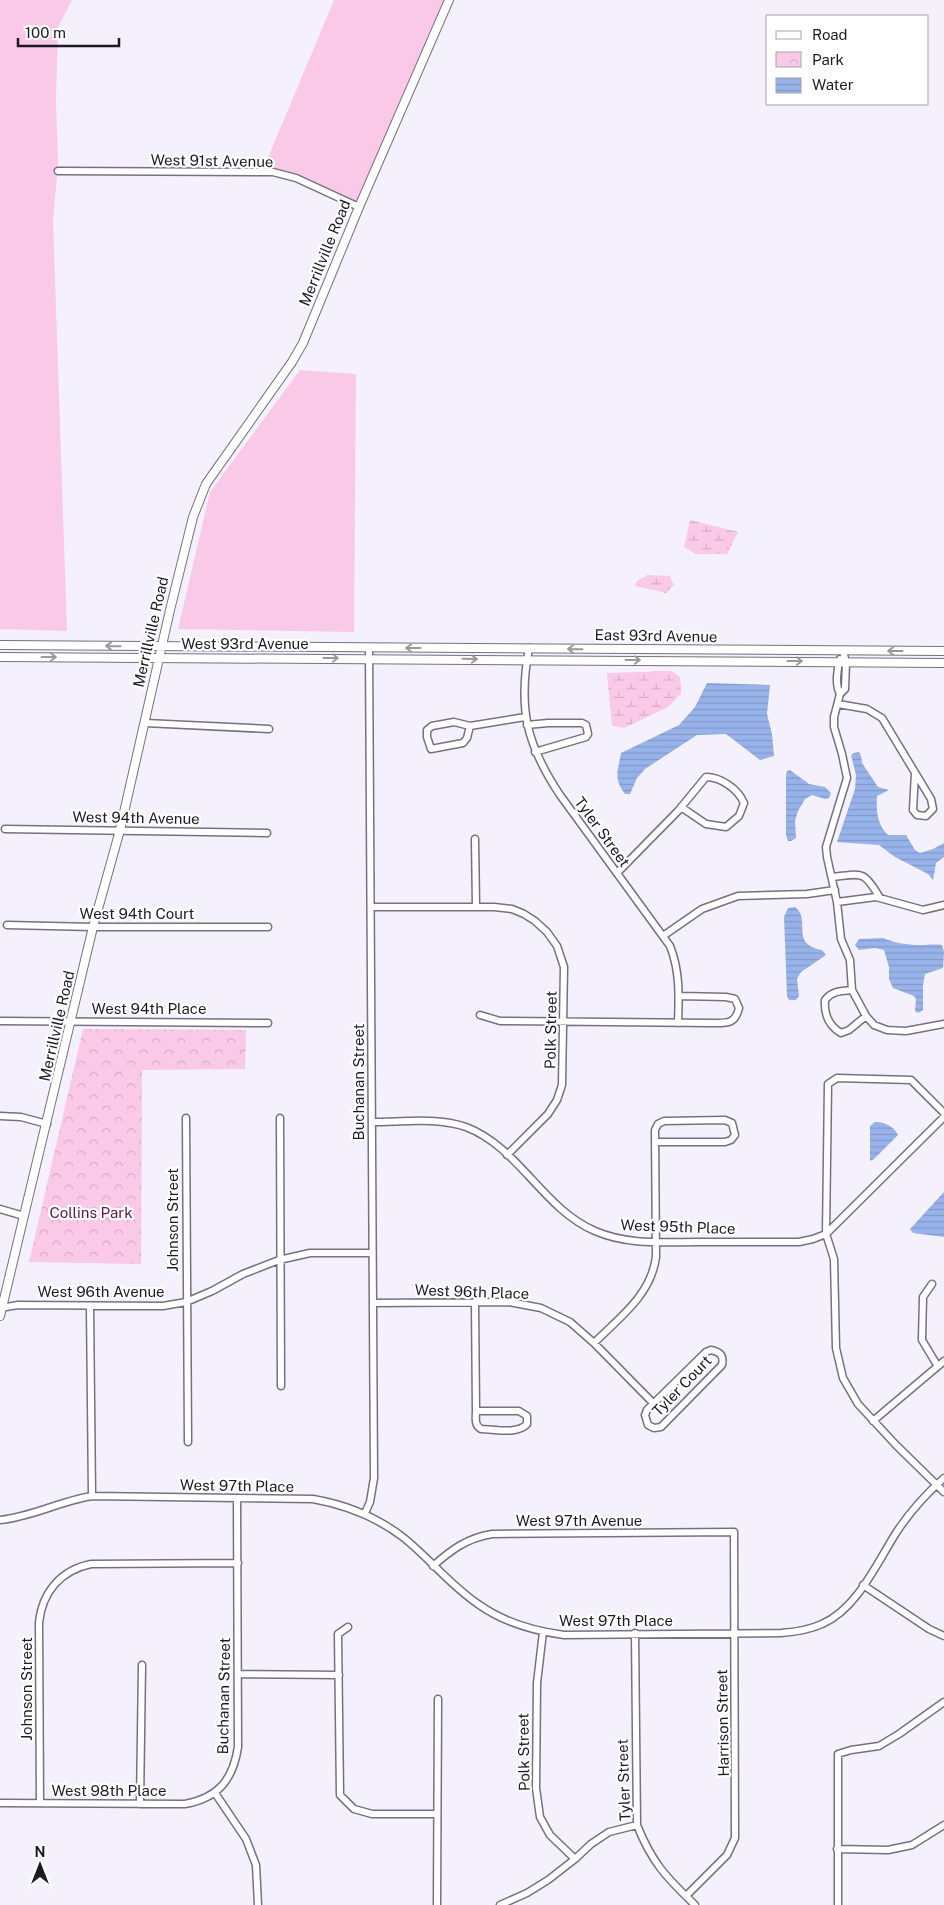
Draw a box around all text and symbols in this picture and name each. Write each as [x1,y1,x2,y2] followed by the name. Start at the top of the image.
[18,15,119,47] scale bar
[766,15,929,105] legend
[25,24,66,41] text: 100 m
[812,26,848,43] text: Road
[812,51,844,68] text: Park
[812,76,854,93] text: Water
[150,151,274,170] street label: West 91st Avenue
[295,197,354,308] street label: Merrillville Road
[129,575,172,689] street label: Merrillville Road
[594,626,718,645] street label: East 93rd Avenue
[181,635,309,652] street label: West 93rd Avenue
[106,641,122,651] one-way arrow
[405,643,422,653] one-way arrow
[568,644,584,654] one-way arrow
[888,646,904,656] one-way arrow
[40,652,56,662] one-way arrow
[322,653,339,663] one-way arrow
[462,654,478,664] one-way arrow
[624,655,641,665] one-way arrow
[787,656,803,666] one-way arrow
[571,793,634,870] street label: Tyler Street
[72,808,200,827] street label: West 94th Avenue
[80,905,195,922] street label: West 94th Court
[35,969,78,1083] street label: Merrillville Road
[541,991,560,1069] street label: Polk Street
[92,1000,206,1017] street label: West 94th Place
[350,1023,367,1140] street label: Buchanan Street
[164,1168,181,1272] street label: Johnson Street
[49,1204,133,1221] park label: Collins Park
[620,1216,736,1237] street label: West 95th Place
[414,1281,530,1302] street label: West 96th Place
[37,1283,165,1300] street label: West 96th Avenue
[649,1352,715,1419] street label: Tyler Court
[180,1476,294,1495] street label: West 97th Place
[516,1512,642,1529] street label: West 97th Avenue
[559,1612,673,1629] street label: West 97th Place
[18,1637,35,1741] street label: Johnson Street
[214,1637,233,1755] street label: Buchanan Street
[713,1669,732,1777] street label: Harrison Street
[514,1713,533,1791] street label: Polk Street
[614,1738,633,1821] street label: Tyler Street
[52,1782,167,1799] street label: West 98th Place
[15,1840,65,1890] north arrow
[35,1844,45,1860] text: N

